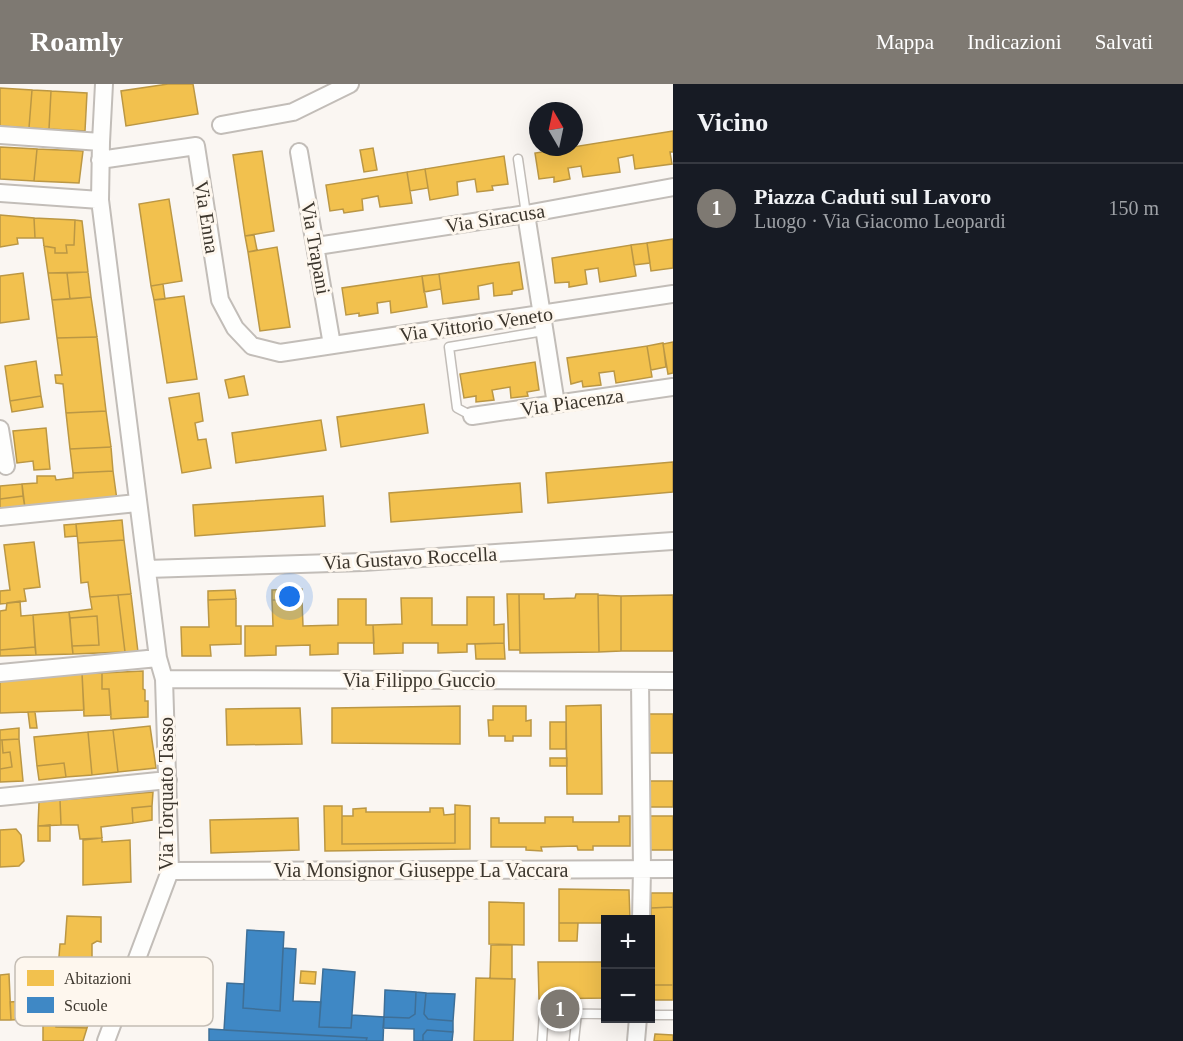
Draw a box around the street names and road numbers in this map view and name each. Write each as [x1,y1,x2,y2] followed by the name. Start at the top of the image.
[190,179,224,255] street label: Via Enna
[444,199,546,237] street label: Via Siracusa
[296,200,335,297] street label: Via Trapani
[398,302,554,346] street label: Via Vittorio Veneto
[519,384,625,420] street label: Via Piacenza
[322,542,498,574] street label: Via Gustavo Roccella
[342,669,496,692] street label: Via Filippo Guccio
[155,717,178,871] street label: Via Torquato Tasso
[274,859,569,882] street label: Via Monsignor Giuseppe La Vaccara

